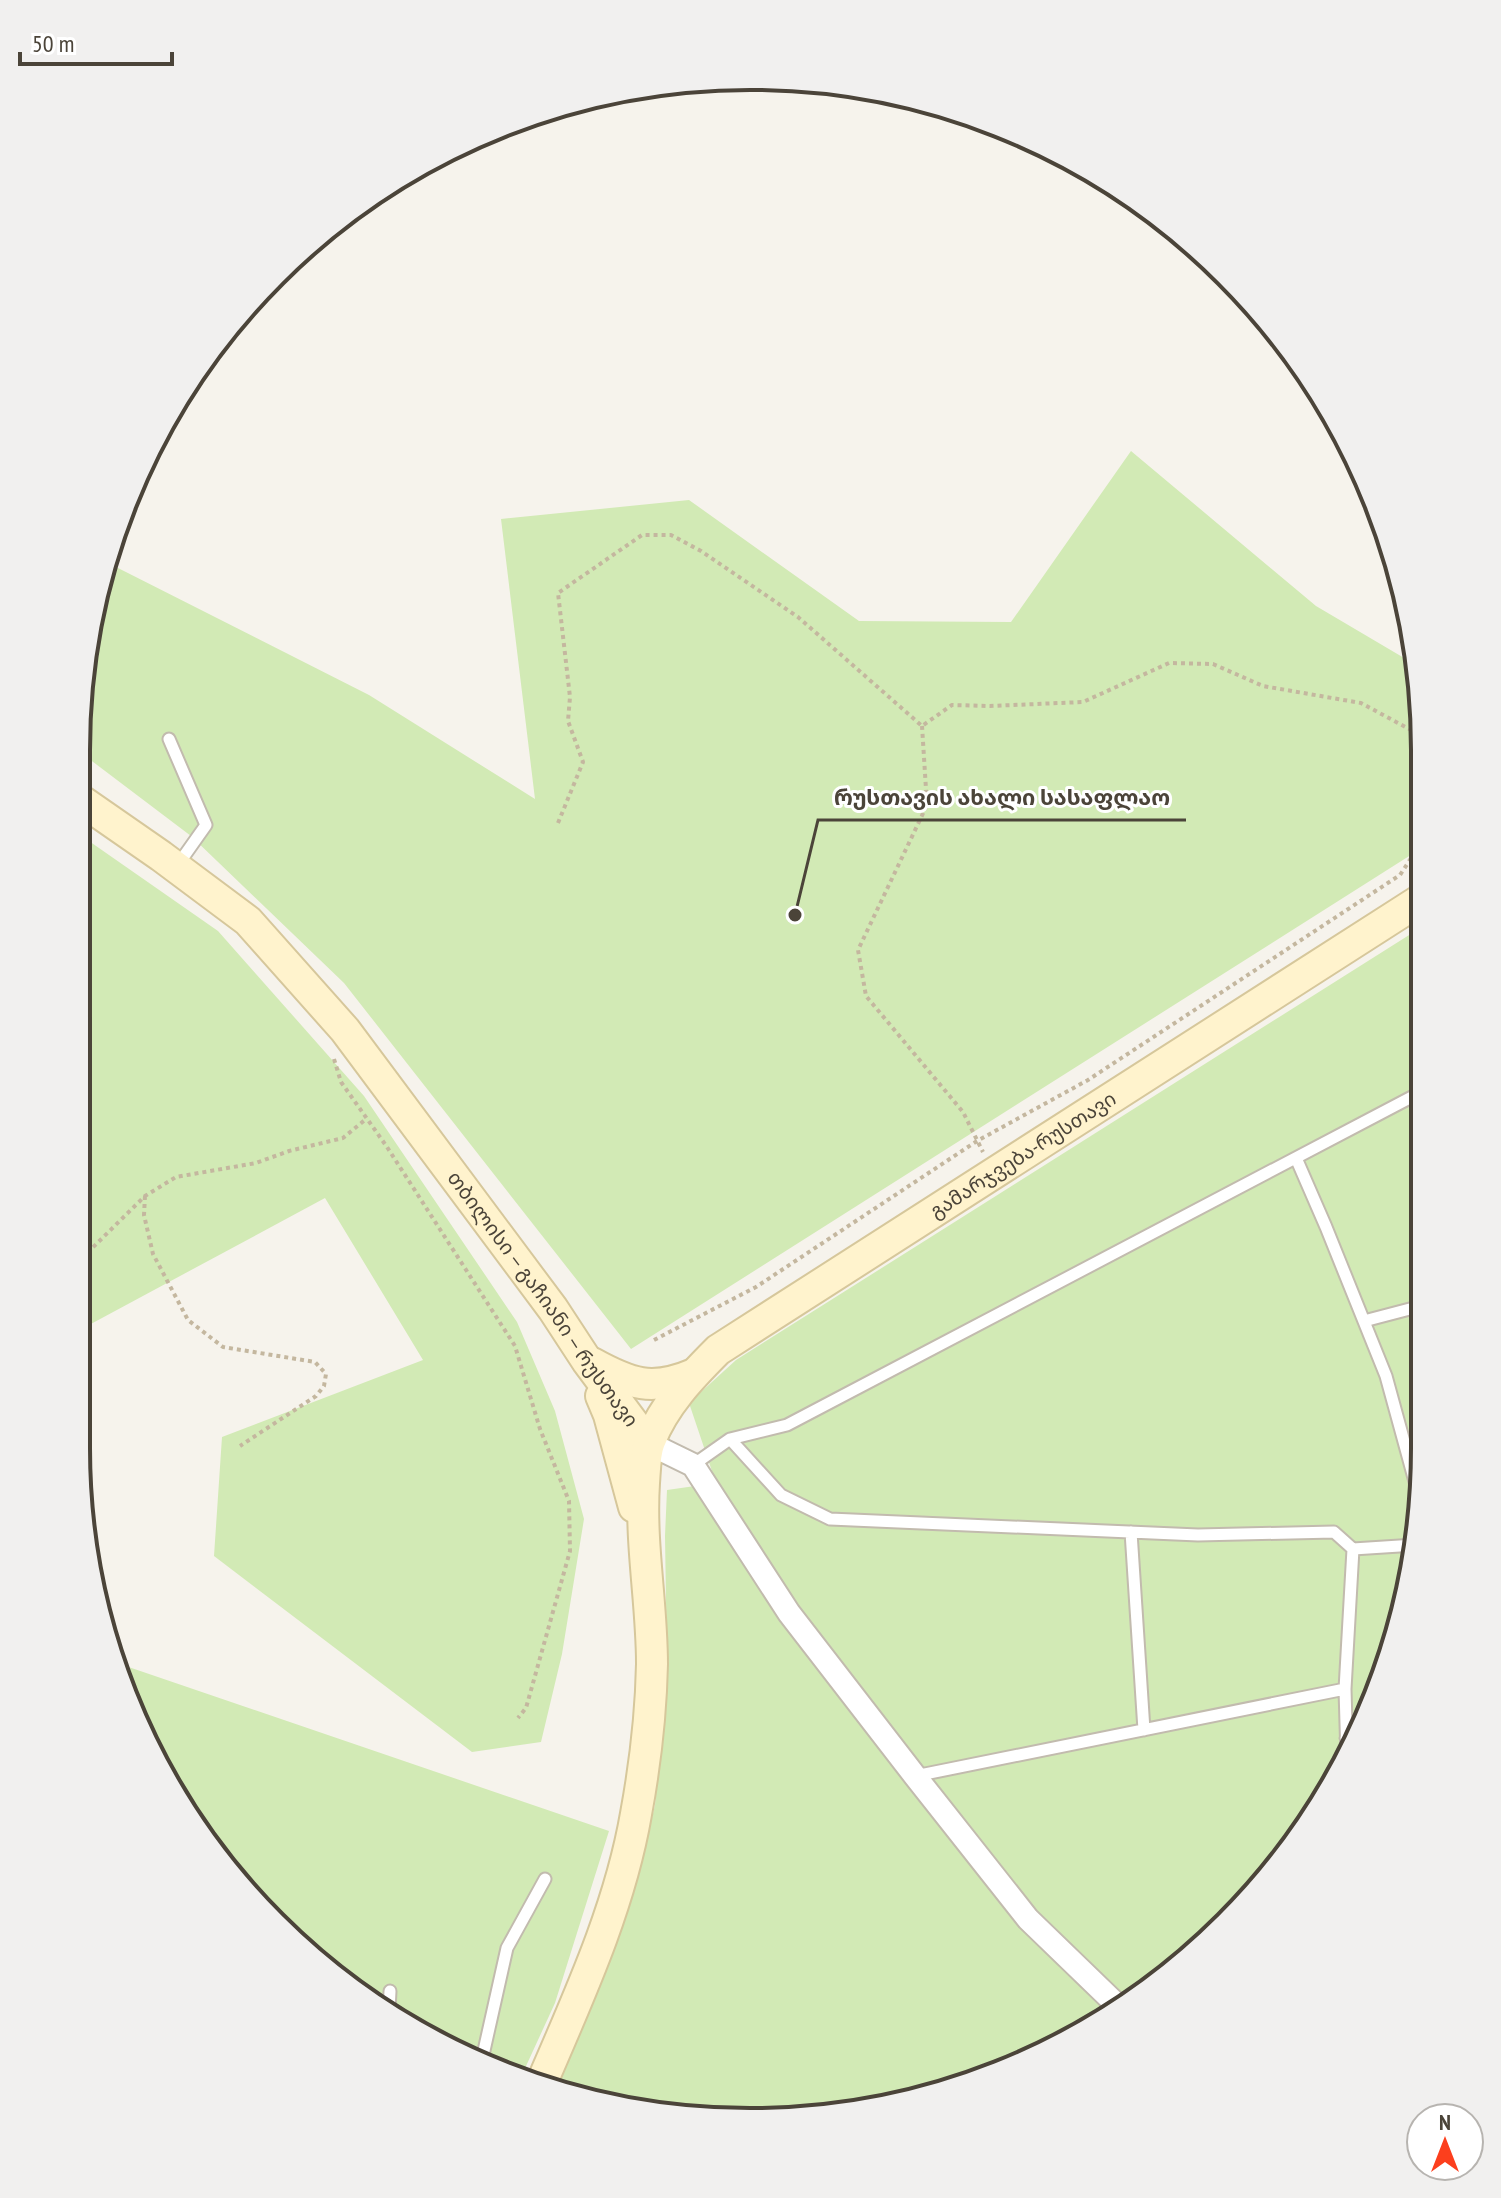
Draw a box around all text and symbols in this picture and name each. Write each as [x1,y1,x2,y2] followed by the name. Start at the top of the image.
[20,16,172,66] scale bar
[32,28,74,59] text: 50 m
[818,774,1186,820] callout: რუსთავის ახალი სასაფლაო
[834,783,1170,811] text: რუსთავის ახალი სასაფლაო
[925,1085,1121,1224] street label: გამარჯვება-რუსთავი
[442,1166,645,1432] street label: თბილისი — გაჩიანი — რუსთავი
[1405,2102,1485,2182] north arrow
[1439,2108,1451,2136] text: N

